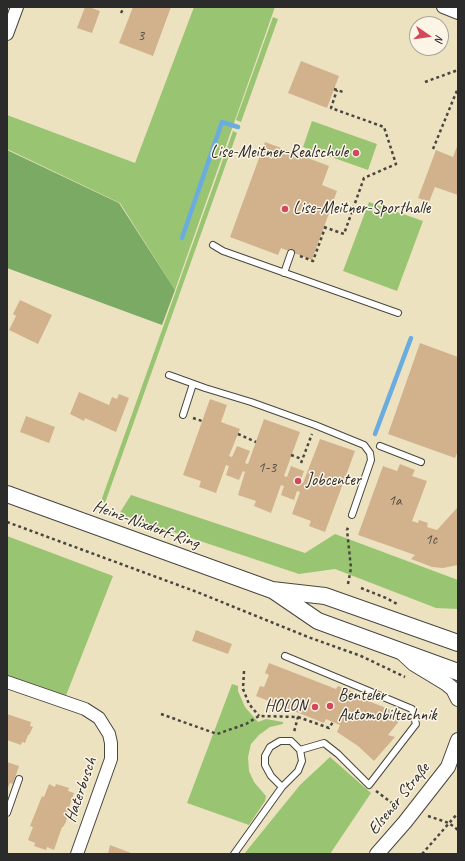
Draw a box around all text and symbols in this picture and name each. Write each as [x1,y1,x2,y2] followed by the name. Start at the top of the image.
[409,16,449,56] north arrow
[138,27,144,45] house number: 3
[432,34,447,43] text: N
[210,143,348,163] place label: Lise-Meitner-Realschule
[351,148,361,158] marker: Lise-Meitner-Realschule
[293,199,430,219] place label: Lise-Meitner-Sporthalle
[280,204,290,214] marker: Lise-Meitner-Sporthalle
[258,459,276,477] house number: 1-3
[306,471,361,491] place label: Jobcenter
[293,476,303,486] marker: Jobcenter
[388,492,402,510] house number: 1a
[90,496,202,554] street label: Heinz-Nixdorf-Ring
[425,531,437,549] house number: 1c
[338,686,437,726] place label: Benteler Automobiltechnik
[264,697,307,717] place label: HOLON
[325,701,335,711] marker: Benteler Automobiltechnik
[310,702,320,712] marker: HOLON
[60,755,102,825] street label: Haterbusch
[364,759,434,839] street label: Elsener Straße

